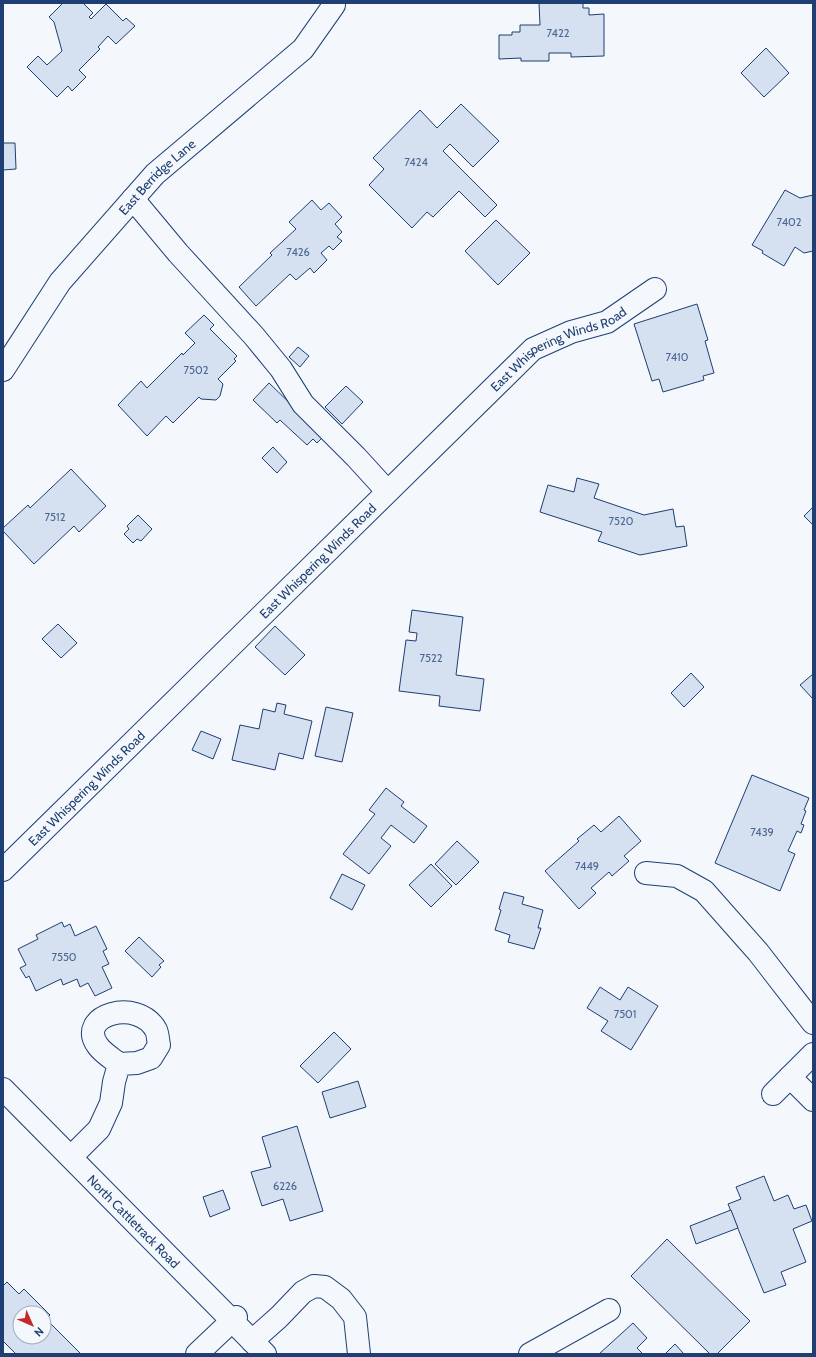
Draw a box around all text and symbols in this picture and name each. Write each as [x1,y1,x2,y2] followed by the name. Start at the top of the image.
[546,26,570,40] house number: 7422
[115,135,199,218] street label: East Berridge Lane
[404,155,428,169] house number: 7424
[777,215,802,229] house number: 7402
[286,245,310,259] house number: 7426
[487,303,629,395] street label: East Whispering Winds Road
[666,350,689,364] house number: 7410
[184,363,209,377] house number: 7502
[256,500,379,622] street label: East Whispering Winds Road
[45,510,66,524] house number: 7512
[609,514,634,528] house number: 7520
[419,651,443,665] house number: 7522
[25,727,148,849] street label: East Whispering Winds Road
[750,825,774,839] house number: 7439
[575,859,599,873] house number: 7449
[51,950,77,964] house number: 7550
[614,1007,636,1021] house number: 7501
[84,1171,183,1271] street label: North Cattletrack Road
[273,1179,297,1193] house number: 6226
[12,1305,52,1345] north arrow
[31,1324,47,1340] text: N

